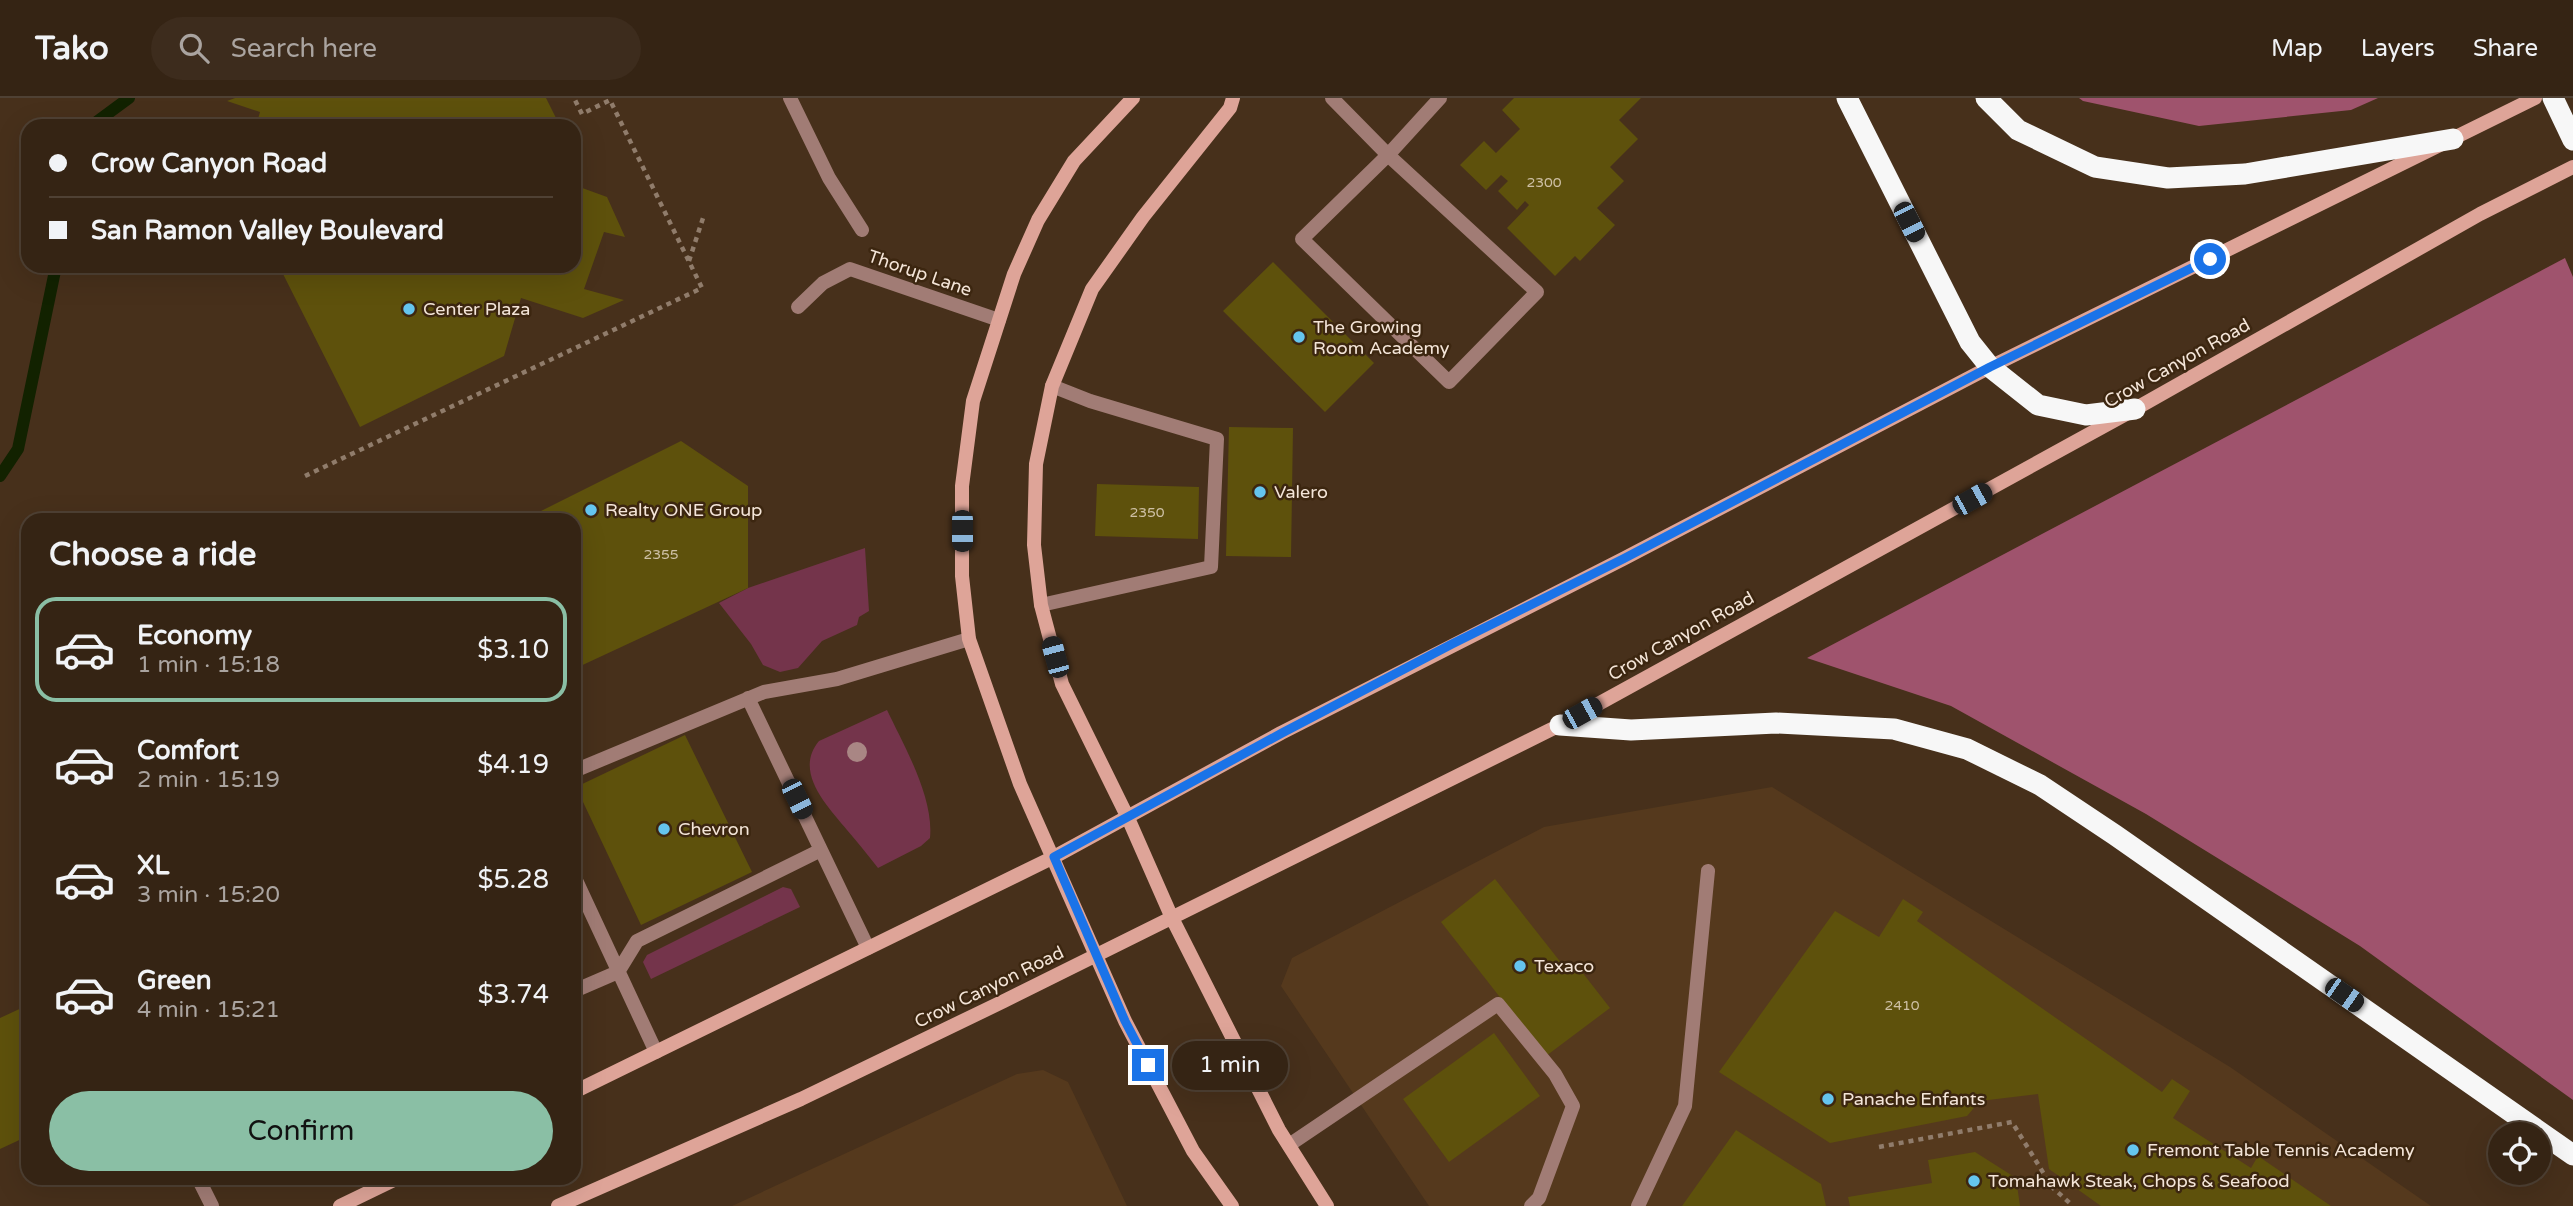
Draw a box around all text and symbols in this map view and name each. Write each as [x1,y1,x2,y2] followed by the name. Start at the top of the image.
[151,17,641,80] search box
[35,29,109,68] text: Tako
[175,29,213,67] icon: search
[231,33,377,64] text: Search here
[2271,34,2323,63] text: Map
[2361,34,2435,63] text: Layers
[2473,34,2538,63] text: Share
[91,148,327,179] text: Crow Canyon Road
[1526,174,1562,191] house number: 2300
[1891,199,1928,245] car
[91,215,444,246] text: San Ramon Valley Boulevard
[2194,243,2226,275] route start
[865,245,975,301] street label: Thorup Lane
[423,298,530,320] place label: Center Plaza
[401,301,417,317] marker: Center Plaza
[2100,314,2254,412] street label: Crow Canyon Road
[1313,316,1450,359] place label: The Growing Room Academy
[1291,329,1307,345] marker: The Growing Room Academy
[1949,480,1996,518] car
[1274,481,1328,503] place label: Valero
[1252,484,1268,500] marker: Valero
[605,499,762,521] place label: Realty ONE Group
[583,502,599,518] marker: Realty ONE Group
[1129,504,1165,521] house number: 2350
[952,510,973,552] car
[49,536,256,574] text: Choose a ride
[643,546,679,563] house number: 2355
[1604,587,1758,685] street label: Crow Canyon Road
[53,618,116,681] icon: car
[137,620,252,651] text: Economy
[477,634,549,665] text: $3.10
[1040,634,1071,680] car
[137,651,280,679] text: 1 min · 15:18
[1559,694,1606,732] car
[53,733,116,796] icon: car
[137,735,239,766] text: Comfort
[477,749,549,780] text: $4.19
[137,766,280,794] text: 2 min · 15:19
[779,776,816,822] car
[678,818,750,840] place label: Chevron
[656,821,672,837] marker: Chevron
[53,848,116,911] icon: car
[137,850,169,881] text: XL
[477,864,549,895] text: $5.28
[137,881,280,909] text: 3 min · 15:20
[911,941,1067,1033] street label: Crow Canyon Road
[1534,955,1594,977] place label: Texaco
[1512,958,1528,974] marker: Texaco
[53,963,116,1026] icon: car
[137,965,212,996] text: Green
[2321,974,2368,1016] car
[477,979,549,1010] text: $3.74
[137,996,280,1024] text: 4 min · 15:21
[1884,997,1920,1014] house number: 2410
[1172,1040,1288,1090] callout: 1 min
[1132,1049,1164,1081] route end
[1199,1051,1261,1079] text: 1 min
[1842,1088,1985,1110] place label: Panache Enfants
[49,1091,553,1171] button: Confirm
[1820,1091,1836,1107] marker: Panache Enfants
[2488,1122,2551,1185] map controls
[2488,1122,2551,1185] button: locate
[2147,1139,2415,1161] place label: Fremont Table Tennis Academy
[2125,1142,2141,1158] marker: Fremont Table Tennis Academy
[1988,1170,2290,1192] place label: Tomahawk Steak, Chops & Seafood
[1966,1173,1982,1189] marker: Tomahawk Steak, Chops & Seafood

